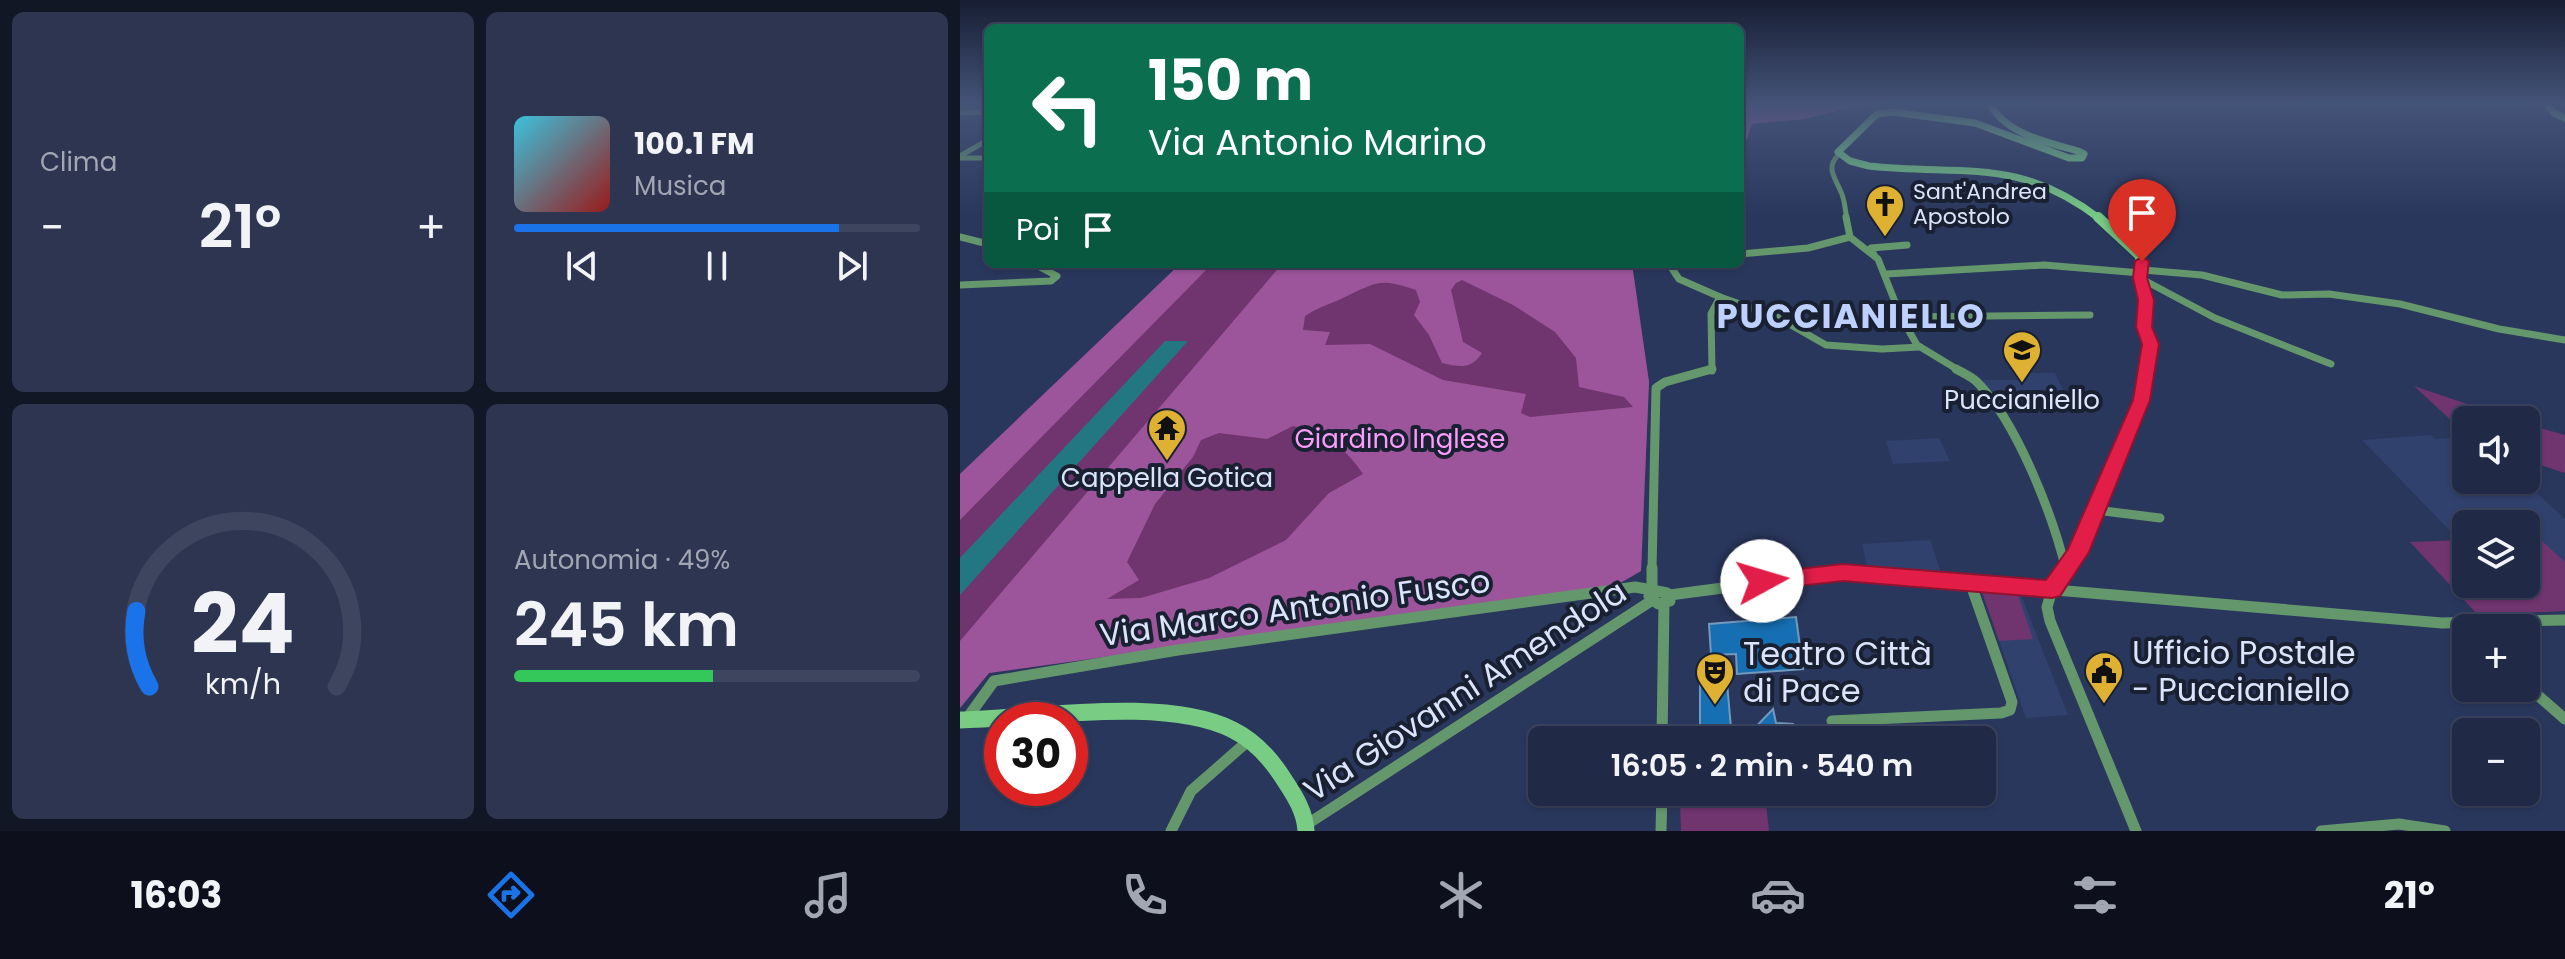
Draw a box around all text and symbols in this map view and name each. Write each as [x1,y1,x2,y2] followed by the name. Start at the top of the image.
[1148,41,1313,120] text: 150 m
[1016,56,1120,160] icon: left
[1148,117,1487,168] text: Via Antonio Marino
[634,122,754,165] text: 100.1 FM
[40,144,117,180] text: Clima
[634,168,726,204] text: Musica
[1913,176,2047,232] place label: Sant'Andrea Apostolo
[2108,179,2176,261] pin
[1864,183,1906,238] church icon: Sant'Andrea Apostolo
[199,185,282,269] text: 21°
[2120,191,2164,235] icon: arrive
[40,197,64,258] text: −
[416,197,446,258] text: +
[1016,208,1060,251] text: Poi
[1076,208,1120,252] icon: arrive
[560,244,604,288] icon: previous
[695,244,739,288] icon: pause
[830,244,874,288] icon: next
[1716,292,1986,340] district label: PUCCIANIELLO
[2001,329,2043,384] school or university icon: Puccianiello
[1944,382,2100,418] place label: Puccianiello
[2452,406,2540,806] map controls
[2452,406,2540,494] button: sound
[1146,407,1188,462] temple icon: Cappella Gotica
[1295,421,1505,457] park label: Giardino Inglese
[1061,460,1273,496] place label: Cappella Gotica
[2452,510,2540,598] button: layers
[1720,539,1804,623] position arrow
[514,542,730,578] text: Autonomia · 49%
[1097,558,1493,657] street label: Via Marco Antonio Fusco
[191,566,295,682] text: 24
[1295,569,1635,812] street label: Via Giovanni Amendola
[514,583,739,667] text: 245 km
[2452,614,2540,702] button: +
[2132,630,2356,712] place label: Ufficio Postale - Puccianiello
[1743,631,1932,713] place label: Teatro Città di Pace
[2083,650,2125,705] public building icon: Ufficio Postale - Puccianiello
[1694,651,1736,706] theatre icon: Teatro Città di Pace
[205,664,281,704] text: km/h
[984,702,1088,806] speed limit sign: 30
[2452,718,2540,806] button: −
[1611,744,1913,787] text: 16:05 · 2 min · 540 m
[483,867,539,923] icon: directions
[800,867,856,923] icon: music
[1117,867,1173,923] icon: phone
[1433,867,1489,923] icon: climate
[1750,867,1806,923] icon: car
[2067,867,2123,923] icon: filters
[130,870,222,921] text: 16:03
[2384,870,2435,921] text: 21°

